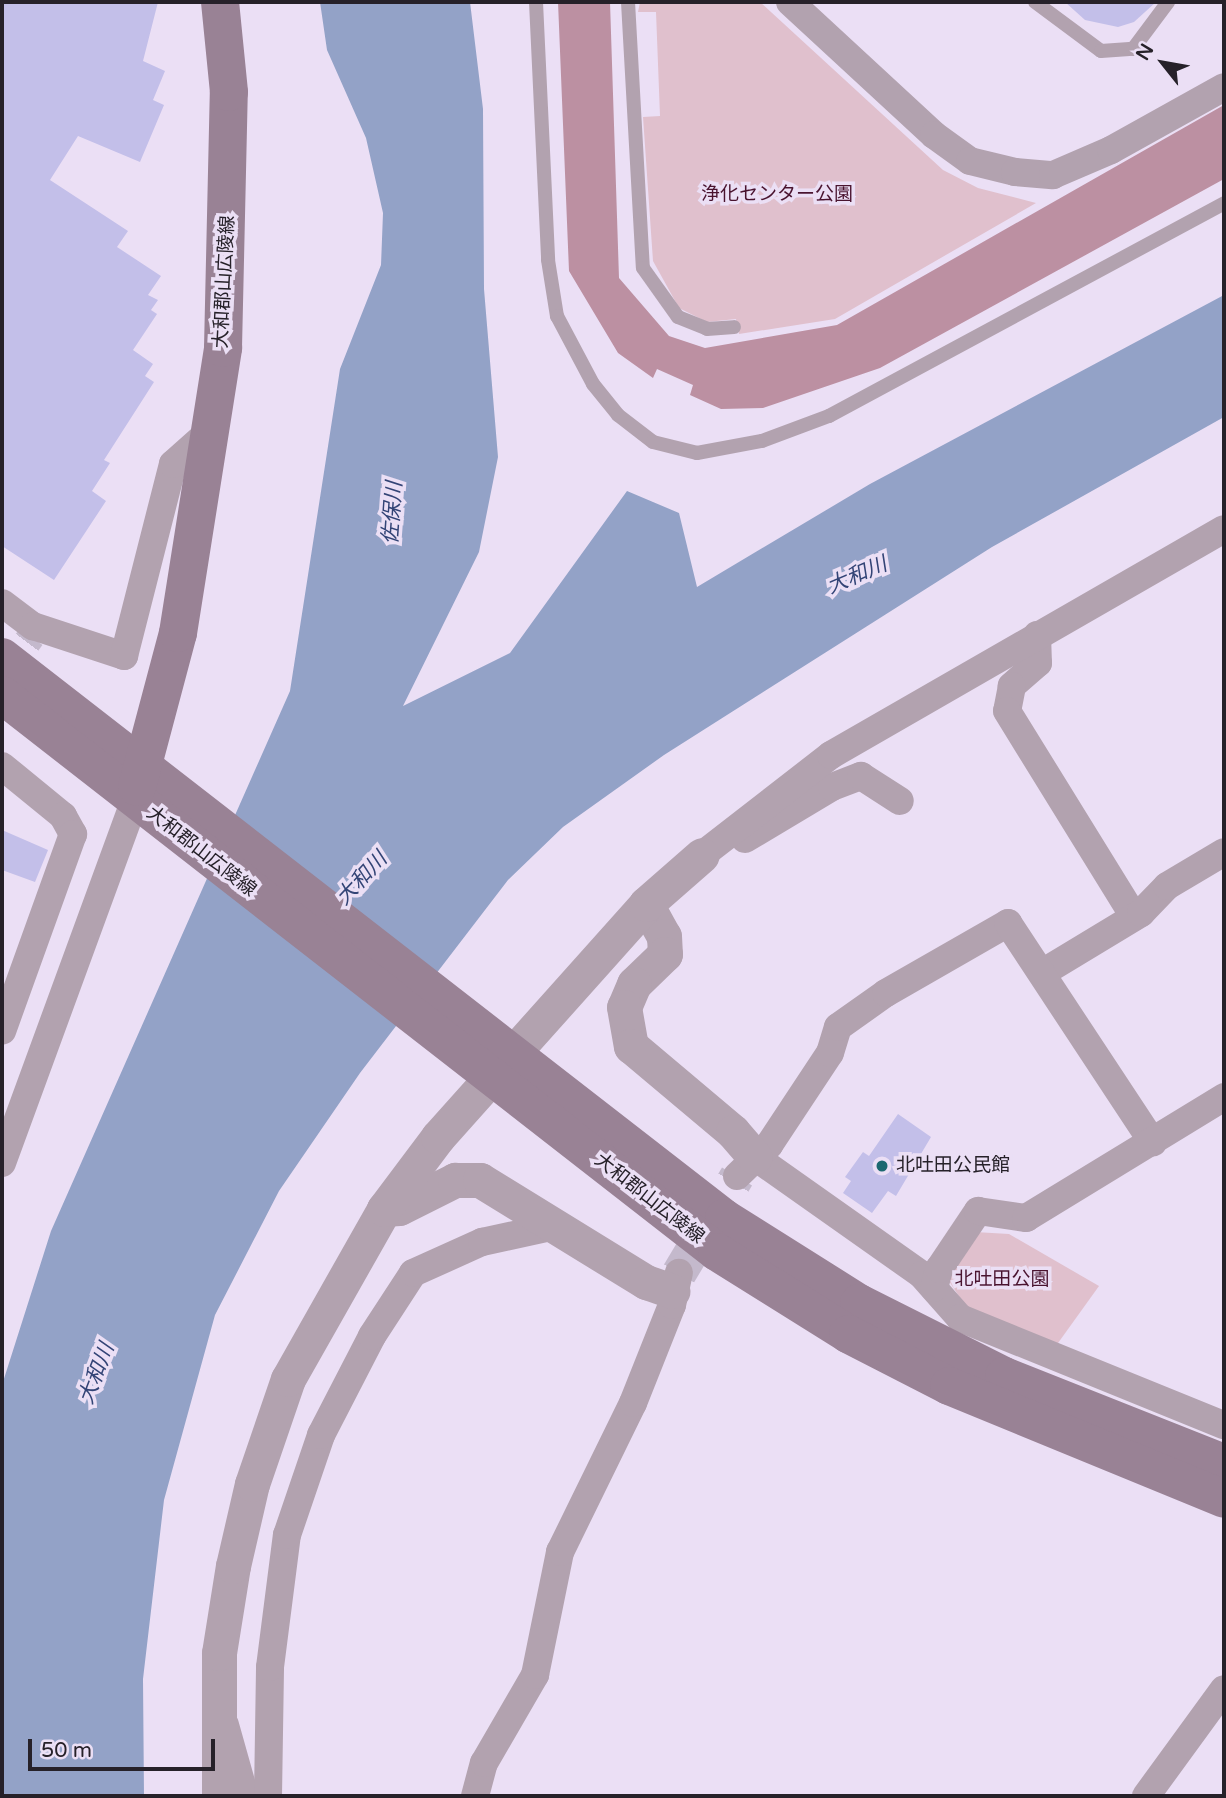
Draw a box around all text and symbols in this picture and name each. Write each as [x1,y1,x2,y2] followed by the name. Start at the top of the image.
[1128,28,1198,98] north arrow
[1132,40,1158,64] text: N
[701,184,853,206] park label: 浄化センター公園
[210,215,240,349] street label: 大和郡山広陵線
[378,481,408,545] water label: 佐保川
[823,552,891,600] water label: 大和川
[142,802,260,902] street label: 大和郡山広陵線
[331,847,393,911] water label: 大和川
[590,1149,708,1249] street label: 大和郡山広陵線
[896,1155,1010,1177] place label: 北吐田公民館
[874,1158,890,1174] marker: 北吐田公民館
[955,1269,1049,1291] park label: 北吐田公園
[74,1340,120,1408] water label: 大和川
[32,1724,219,1768] scale bar
[41,1738,92,1763] text: 50 m

